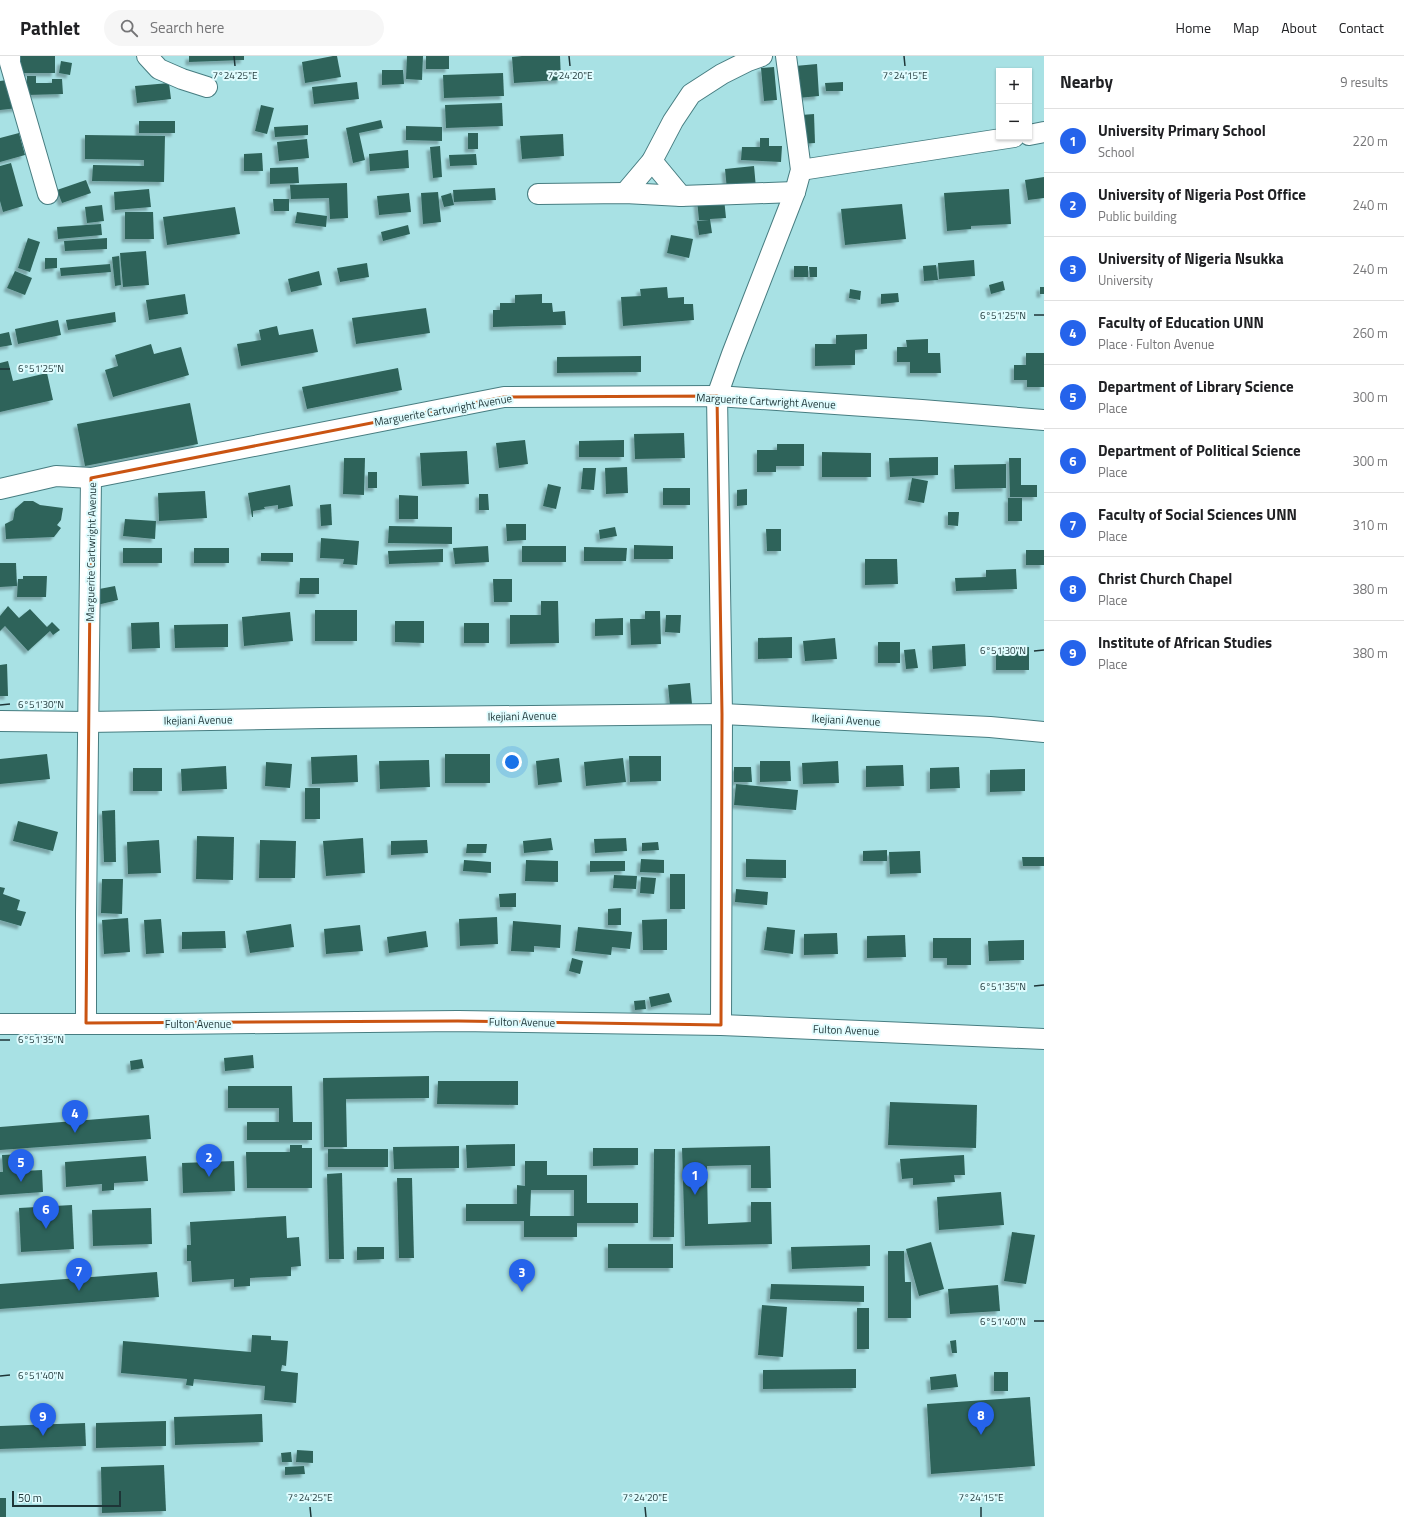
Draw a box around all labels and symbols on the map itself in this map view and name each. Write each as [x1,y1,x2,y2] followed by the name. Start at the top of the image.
[213,68,258,83] text: 7°24'25"E
[548,68,593,83] text: 7°24'20"E
[883,68,928,83] text: 7°24'15"E
[980,308,1026,323] text: 6°51'25"N
[18,361,64,376] text: 6°51'25"N
[696,389,837,413] street label: Marguerite Cartwright Avenue
[373,390,514,430] street label: Marguerite Cartwright Avenue
[82,482,100,622] street label: Marguerite Cartwright Avenue
[980,643,1026,658] text: 6°51'30"N
[18,697,64,712] text: 6°51'30"N
[487,707,557,725] street label: Ikejiani Avenue
[811,710,881,730] street label: Ikejiani Avenue
[163,711,233,729] street label: Ikejiani Avenue
[502,752,522,772] your location
[980,979,1026,994] text: 6°51'35"N
[489,1013,556,1031] street label: Fulton Avenue
[165,1016,232,1032] street label: Fulton Avenue
[813,1021,880,1039] street label: Fulton Avenue
[18,1032,64,1047] text: 6°51'35"N
[62,1100,88,1133] pin: 4
[196,1144,222,1177] pin: 2
[8,1149,34,1182] pin: 5
[682,1162,708,1195] pin: 1
[33,1196,59,1229] pin: 6
[66,1258,92,1291] pin: 7
[509,1259,535,1292] pin: 3
[980,1314,1026,1329] text: 6°51'40"N
[18,1368,64,1383] text: 6°51'40"N
[968,1402,994,1435] pin: 8
[30,1403,56,1436] pin: 9
[12,1489,121,1508] scale bar
[288,1490,333,1505] text: 7°24'25"E
[623,1490,668,1505] text: 7°24'20"E
[959,1490,1004,1505] text: 7°24'15"E

